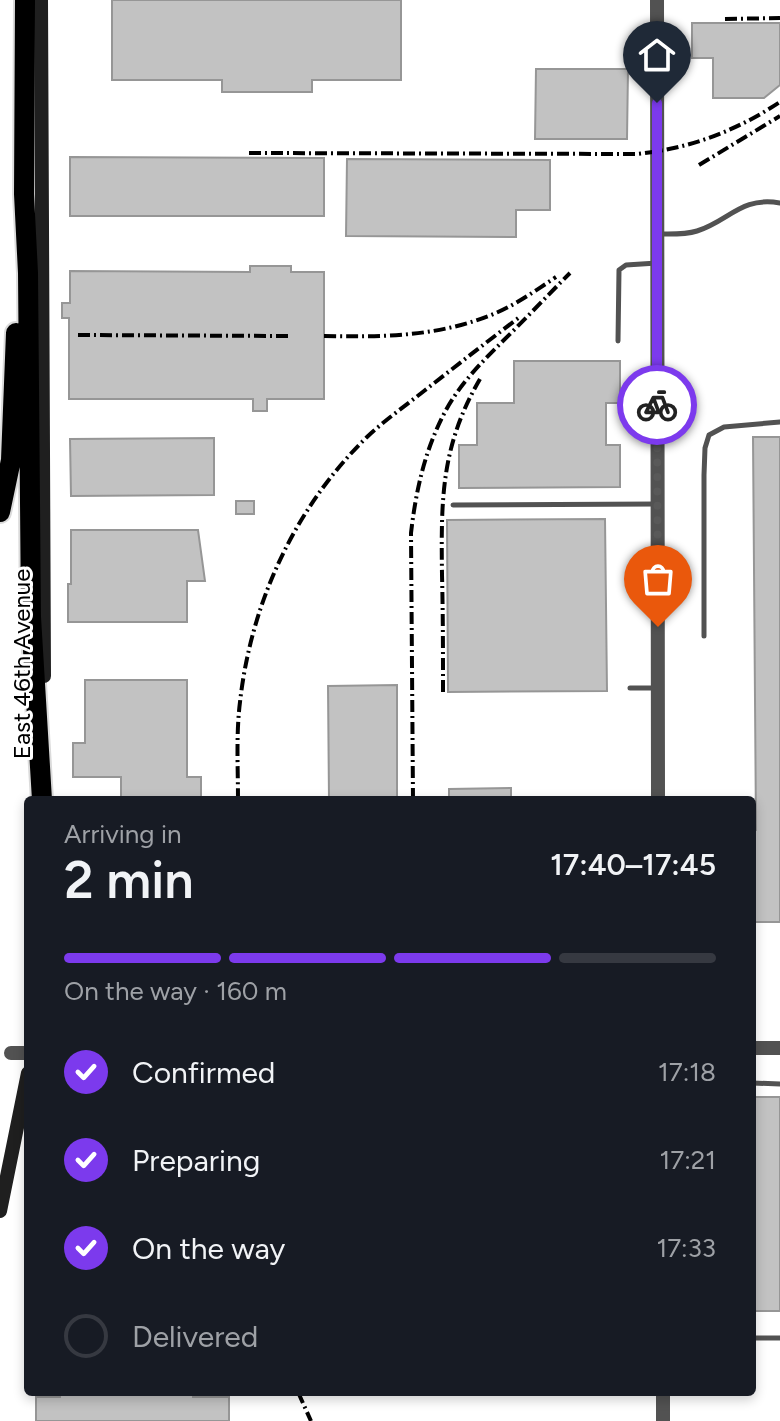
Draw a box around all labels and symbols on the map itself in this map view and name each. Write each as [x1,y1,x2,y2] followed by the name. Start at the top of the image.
[623,21,691,103] pin
[617,365,697,445] courier
[624,545,692,627] pin
[7,569,36,759] street label: East 46th Avenue

